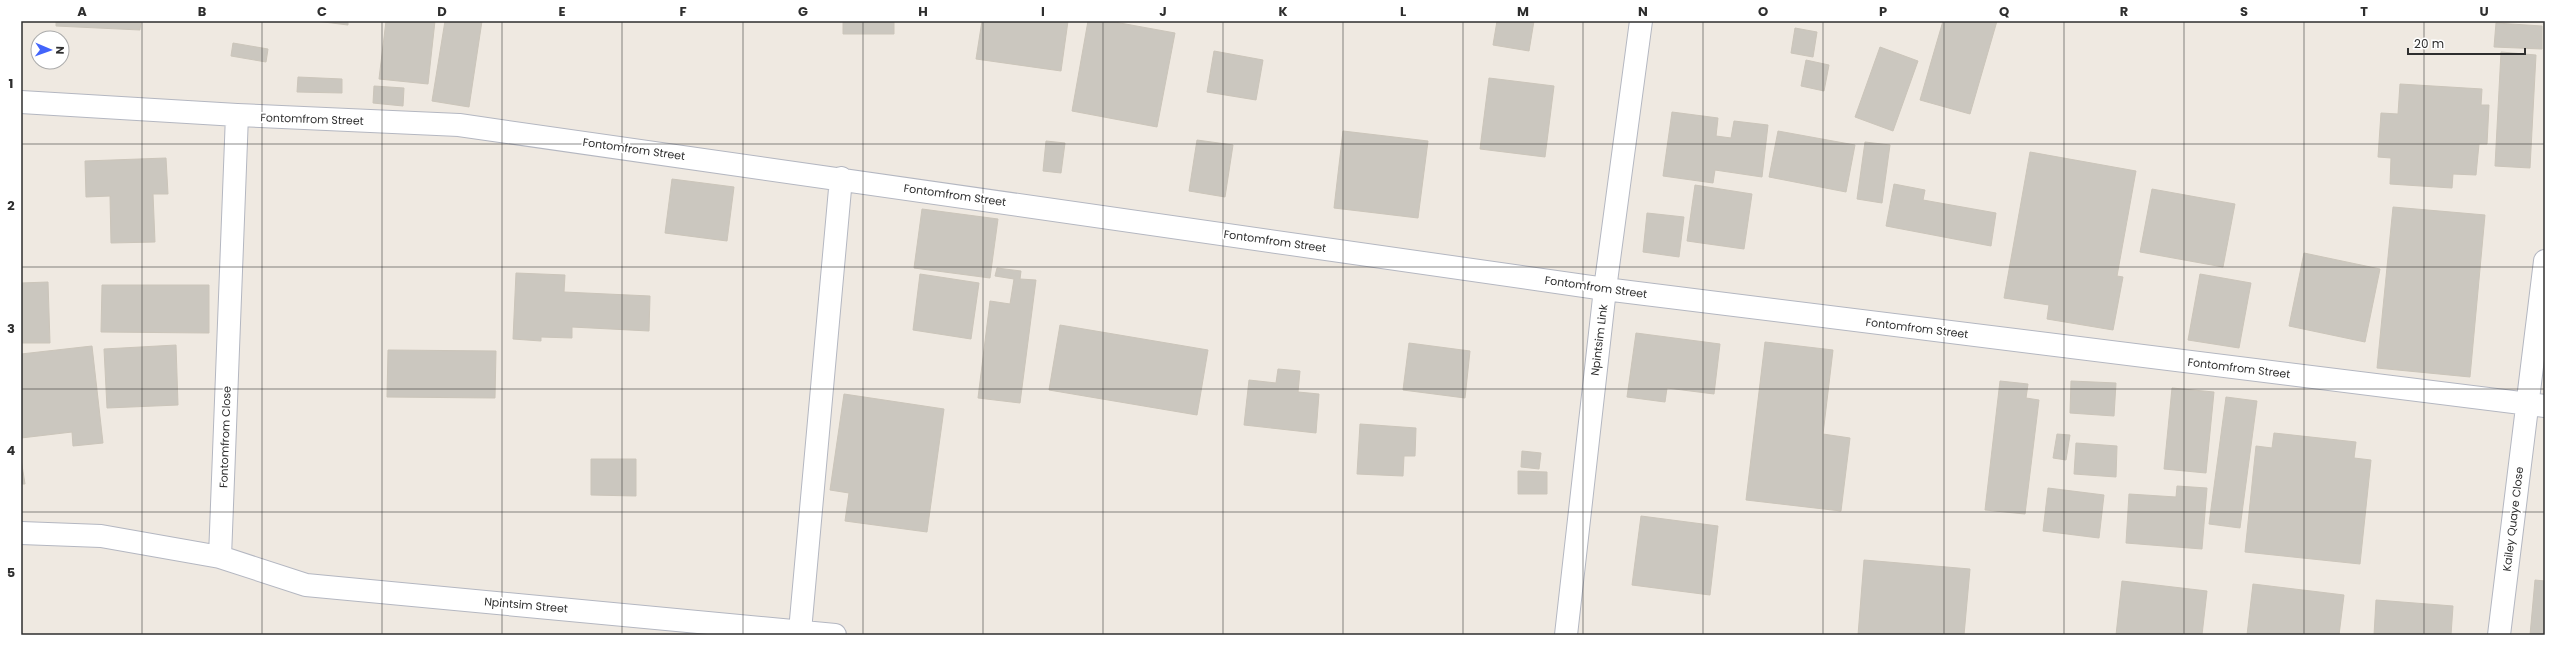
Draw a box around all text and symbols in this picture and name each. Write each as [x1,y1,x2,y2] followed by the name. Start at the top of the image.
[77,2,87,21] text: A
[198,2,207,21] text: B
[317,2,327,21] text: C
[437,2,447,21] text: D
[558,2,566,21] text: E
[679,2,687,21] text: F
[798,2,808,21] text: G
[918,2,928,21] text: H
[1041,2,1045,21] text: I
[1159,2,1167,21] text: J
[1278,2,1288,21] text: K
[1400,2,1406,21] text: L
[1517,2,1529,21] text: M
[1638,2,1648,21] text: N
[1758,2,1768,21] text: O
[1879,2,1887,21] text: P
[1999,2,2009,21] text: Q
[2120,2,2128,21] text: R
[2240,2,2248,21] text: S
[2360,2,2368,21] text: T
[2479,2,2489,21] text: U
[30,30,70,70] north arrow
[2408,30,2525,56] scale bar
[2414,35,2444,52] text: 20 m
[52,46,68,55] text: N
[9,74,13,93] text: 1
[260,109,364,129] street label: Fontomfrom Street
[582,134,686,164] street label: Fontomfrom Street
[903,180,1007,210] street label: Fontomfrom Street
[7,196,15,215] text: 2
[1223,226,1327,256] street label: Fontomfrom Street
[1544,272,1648,302] street label: Fontomfrom Street
[1587,303,1611,377] street label: Npintsim Link
[1865,314,1969,342] street label: Fontomfrom Street
[7,319,15,338] text: 3
[2187,354,2291,382] street label: Fontomfrom Street
[215,386,235,488] street label: Fontomfrom Close
[7,441,16,460] text: 4
[2499,466,2527,572] street label: Kailey Quaye Close
[7,563,15,582] text: 5
[484,593,568,617] street label: Npintsim Street

